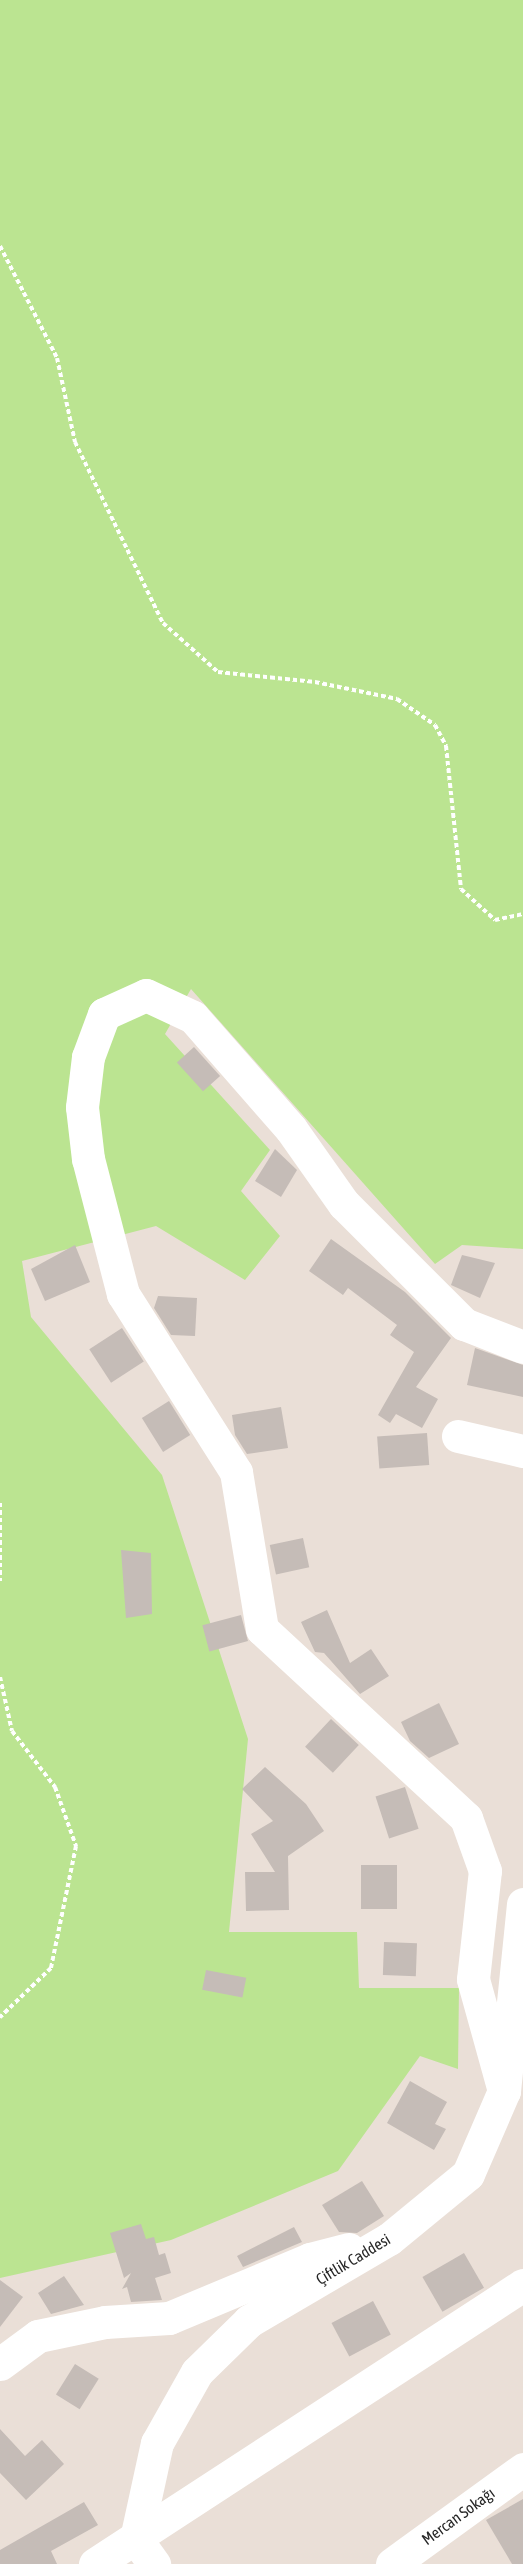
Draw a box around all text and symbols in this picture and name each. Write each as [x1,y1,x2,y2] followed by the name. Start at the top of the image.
[312,2229,394,2289] street label: Çiftlik Caddesi
[418,2483,498,2549] street label: Mercan Sokağı

